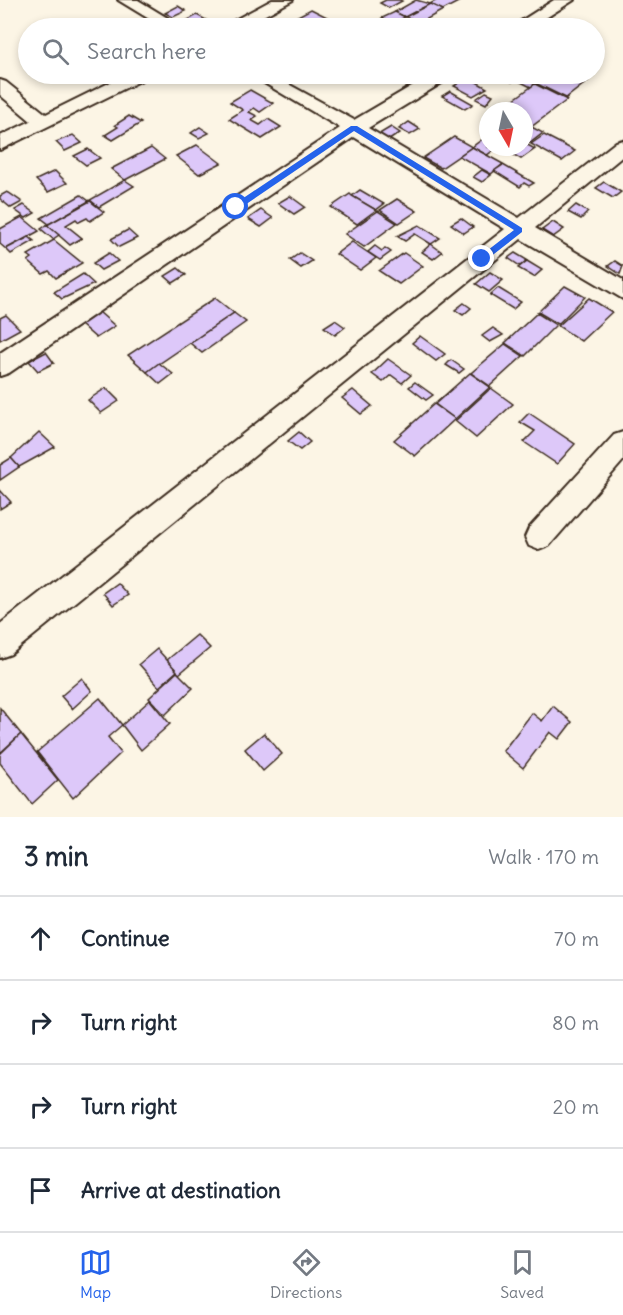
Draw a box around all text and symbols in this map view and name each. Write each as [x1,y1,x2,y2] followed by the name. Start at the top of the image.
[18,18,605,84] search box
[39,35,72,68] icon: search
[87,37,206,65] text: Search here
[479,102,533,156] north arrow
[222,193,248,219] route start
[468,245,494,271] route end
[24,840,89,873] text: 3 min
[488,844,599,869] text: Walk · 170 m
[24,922,57,955] icon: ahead
[81,924,170,952] text: Continue
[554,926,599,951] text: 70 m
[24,1006,57,1039] icon: right
[81,1008,177,1036] text: Turn right
[552,1010,599,1035] text: 80 m
[24,1090,57,1123] icon: right
[81,1092,177,1120] text: Turn right
[553,1094,599,1119] text: 20 m
[24,1174,57,1207] icon: arrive
[81,1176,281,1204] text: Arrive at destination
[79,1246,112,1302] tab: Map
[270,1246,342,1302] tab: Directions
[500,1246,544,1302] tab: Saved

